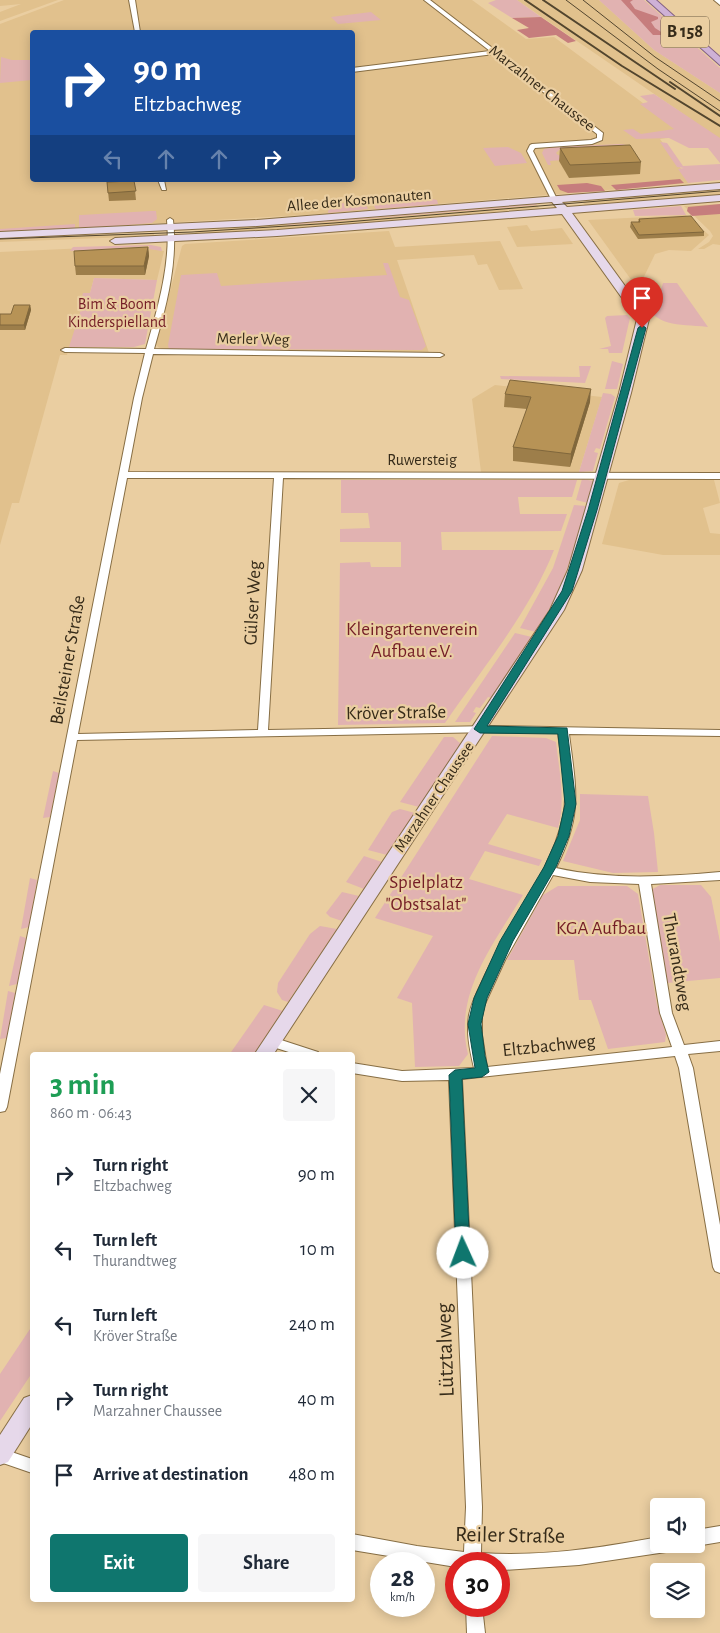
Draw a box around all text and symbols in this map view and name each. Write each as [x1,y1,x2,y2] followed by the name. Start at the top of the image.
[661,16,709,48] road number: B 158
[486,42,598,134] street label: Marzahner Chaussee
[50,50,115,115] icon: right
[133,52,202,87] text: 90 m
[133,93,241,115] text: Eltzbachweg
[99,145,127,173] icon: left
[152,145,180,173] icon: ahead
[205,145,233,173] icon: ahead
[258,145,286,173] icon: right
[286,186,432,214] street label: Allee der Kosmonauten
[621,277,663,328] pin
[628,284,656,312] icon: arrive
[68,296,166,330] park label: Bim & Boom Kinderspielland
[217,330,290,348] street label: Merler Weg
[387,452,457,468] street label: Ruwersteig
[241,560,265,646] street label: Gülser Weg
[47,594,89,726] street label: Beilsteiner Straße
[346,620,478,661] park label: Kleingartenverein Aufbau e.V.
[346,703,446,723] street label: Kröver Straße
[391,739,477,855] street label: Marzahner Chaussee
[386,873,466,914] park label: Spielplatz "Obstsalat"
[659,912,695,1013] street label: Thurandtweg
[556,919,646,938] park label: KGA Aufbau
[502,1032,597,1060] street label: Eltzbachweg
[283,1069,335,1121] button: close
[50,1070,115,1100] text: 3 min
[50,1105,132,1121] text: 860 m · 06:43
[93,1156,168,1175] text: Turn right
[50,1161,78,1189] icon: right
[298,1165,335,1184] text: 90 m
[93,1178,172,1194] text: Eltzbachweg
[436,1226,488,1278] position arrow
[93,1231,157,1250] text: Turn left
[50,1236,78,1264] icon: left
[300,1240,335,1259] text: 10 m
[93,1253,176,1269] text: Thurandtweg
[432,1302,458,1397] street label: Lütztalweg
[93,1306,157,1325] text: Turn left
[50,1311,78,1339] icon: left
[289,1315,335,1334] text: 240 m
[93,1328,177,1344] text: Kröver Straße
[93,1381,168,1400] text: Turn right
[50,1386,78,1414] icon: right
[297,1390,335,1409] text: 40 m
[93,1403,222,1419] text: Marzahner Chaussee
[50,1461,78,1489] icon: arrive
[93,1465,249,1484] text: Arrive at destination
[288,1465,335,1484] text: 480 m
[650,1498,705,1618] map controls
[650,1498,705,1553] button: sound
[455,1523,565,1547] street label: Reiler Straße
[50,1534,188,1592] button: Exit
[198,1534,335,1592] button: Share
[445,1552,510,1617] speed limit sign: 30
[650,1563,705,1618] button: layers
[390,1566,415,1591] text: 28
[390,1591,415,1603] text: km/h

